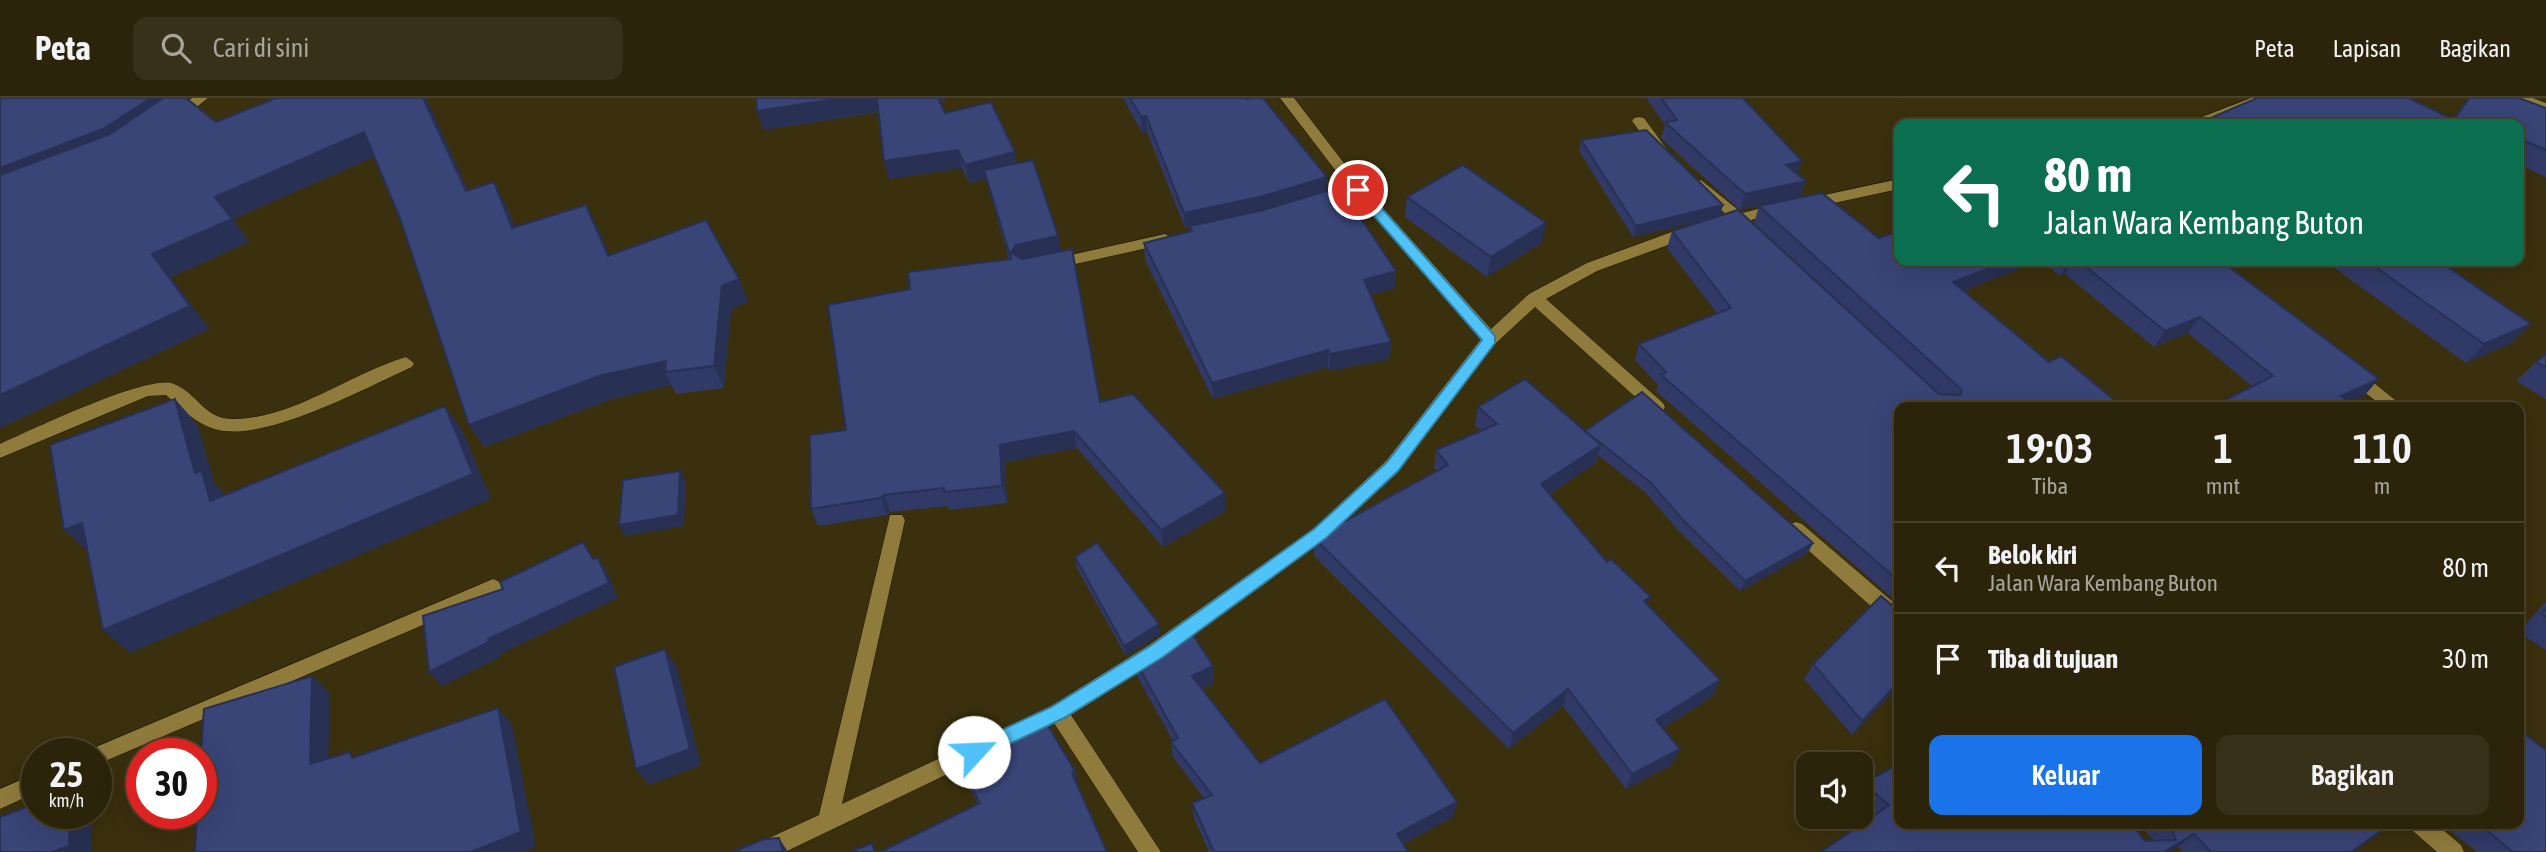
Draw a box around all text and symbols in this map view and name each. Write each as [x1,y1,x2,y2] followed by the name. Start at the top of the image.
[133,17,623,80] search box
[35,29,91,67] text: Peta
[157,29,195,67] icon: search
[213,33,309,63] text: Cari di sini
[2254,35,2295,62] text: Peta
[2333,35,2401,62] text: Lapisan
[2439,35,2511,62] text: Bagikan
[2044,146,2132,202] text: 80 m
[1929,147,2020,238] icon: left
[1328,160,1388,220] pin
[1339,171,1377,209] icon: arrive
[2044,204,2364,241] text: Jalan Wara Kembang Buton
[2006,424,2094,472] text: 19:03
[2213,424,2233,472] text: 1
[2352,424,2412,472] text: 110
[2032,473,2068,499] text: Tiba
[2206,473,2240,499] text: mnt
[2374,473,2390,499] text: m
[1988,540,2077,570] text: Belok kiri
[1929,549,1967,587] icon: left
[2442,553,2489,583] text: 80 m
[1988,570,2218,596] text: Jalan Wara Kembang Buton
[1929,640,1967,678] icon: arrive
[1988,644,2118,674] text: Tiba di tujuan
[2442,644,2489,674] text: 30 m
[937,715,1011,789] position arrow
[1929,735,2202,815] button: Keluar
[2216,735,2489,815] button: Bagikan
[126,738,217,829] speed limit sign: 30
[1796,752,1873,829] map controls
[1796,752,1873,829] button: sound
[50,754,83,794] text: 25
[49,790,84,811] text: km/h

